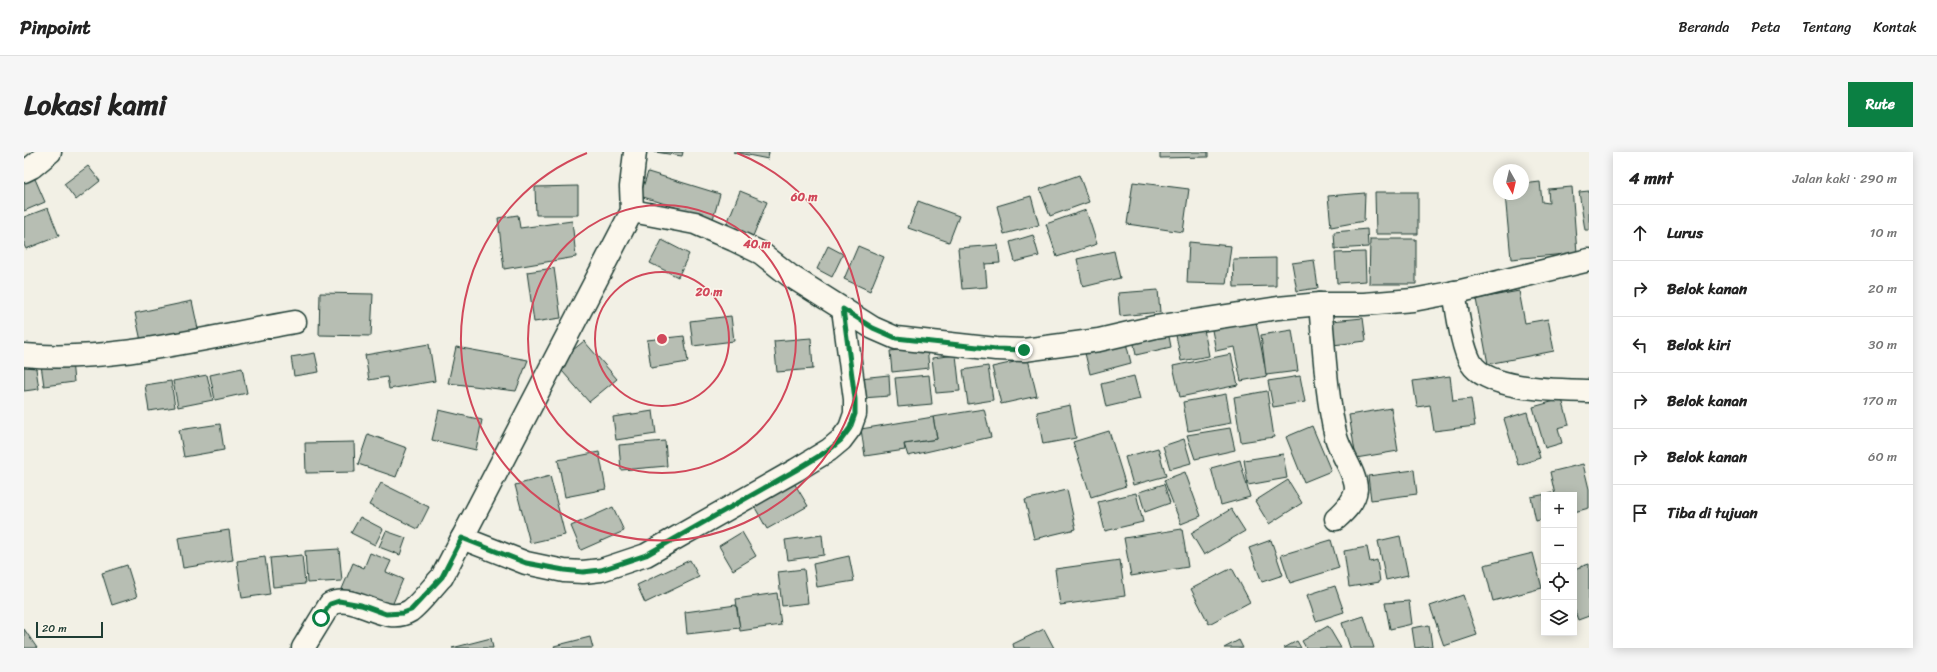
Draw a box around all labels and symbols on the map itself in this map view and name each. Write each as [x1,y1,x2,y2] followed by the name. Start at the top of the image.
[1493,164,1529,200] north arrow
[790,186,818,208] text: 60 m
[742,233,771,255] text: 40 m
[695,281,723,303] text: 20 m
[655,332,669,346] centre of rings
[1015,341,1033,359] route end
[312,609,330,627] route start
[36,620,103,639] scale bar

